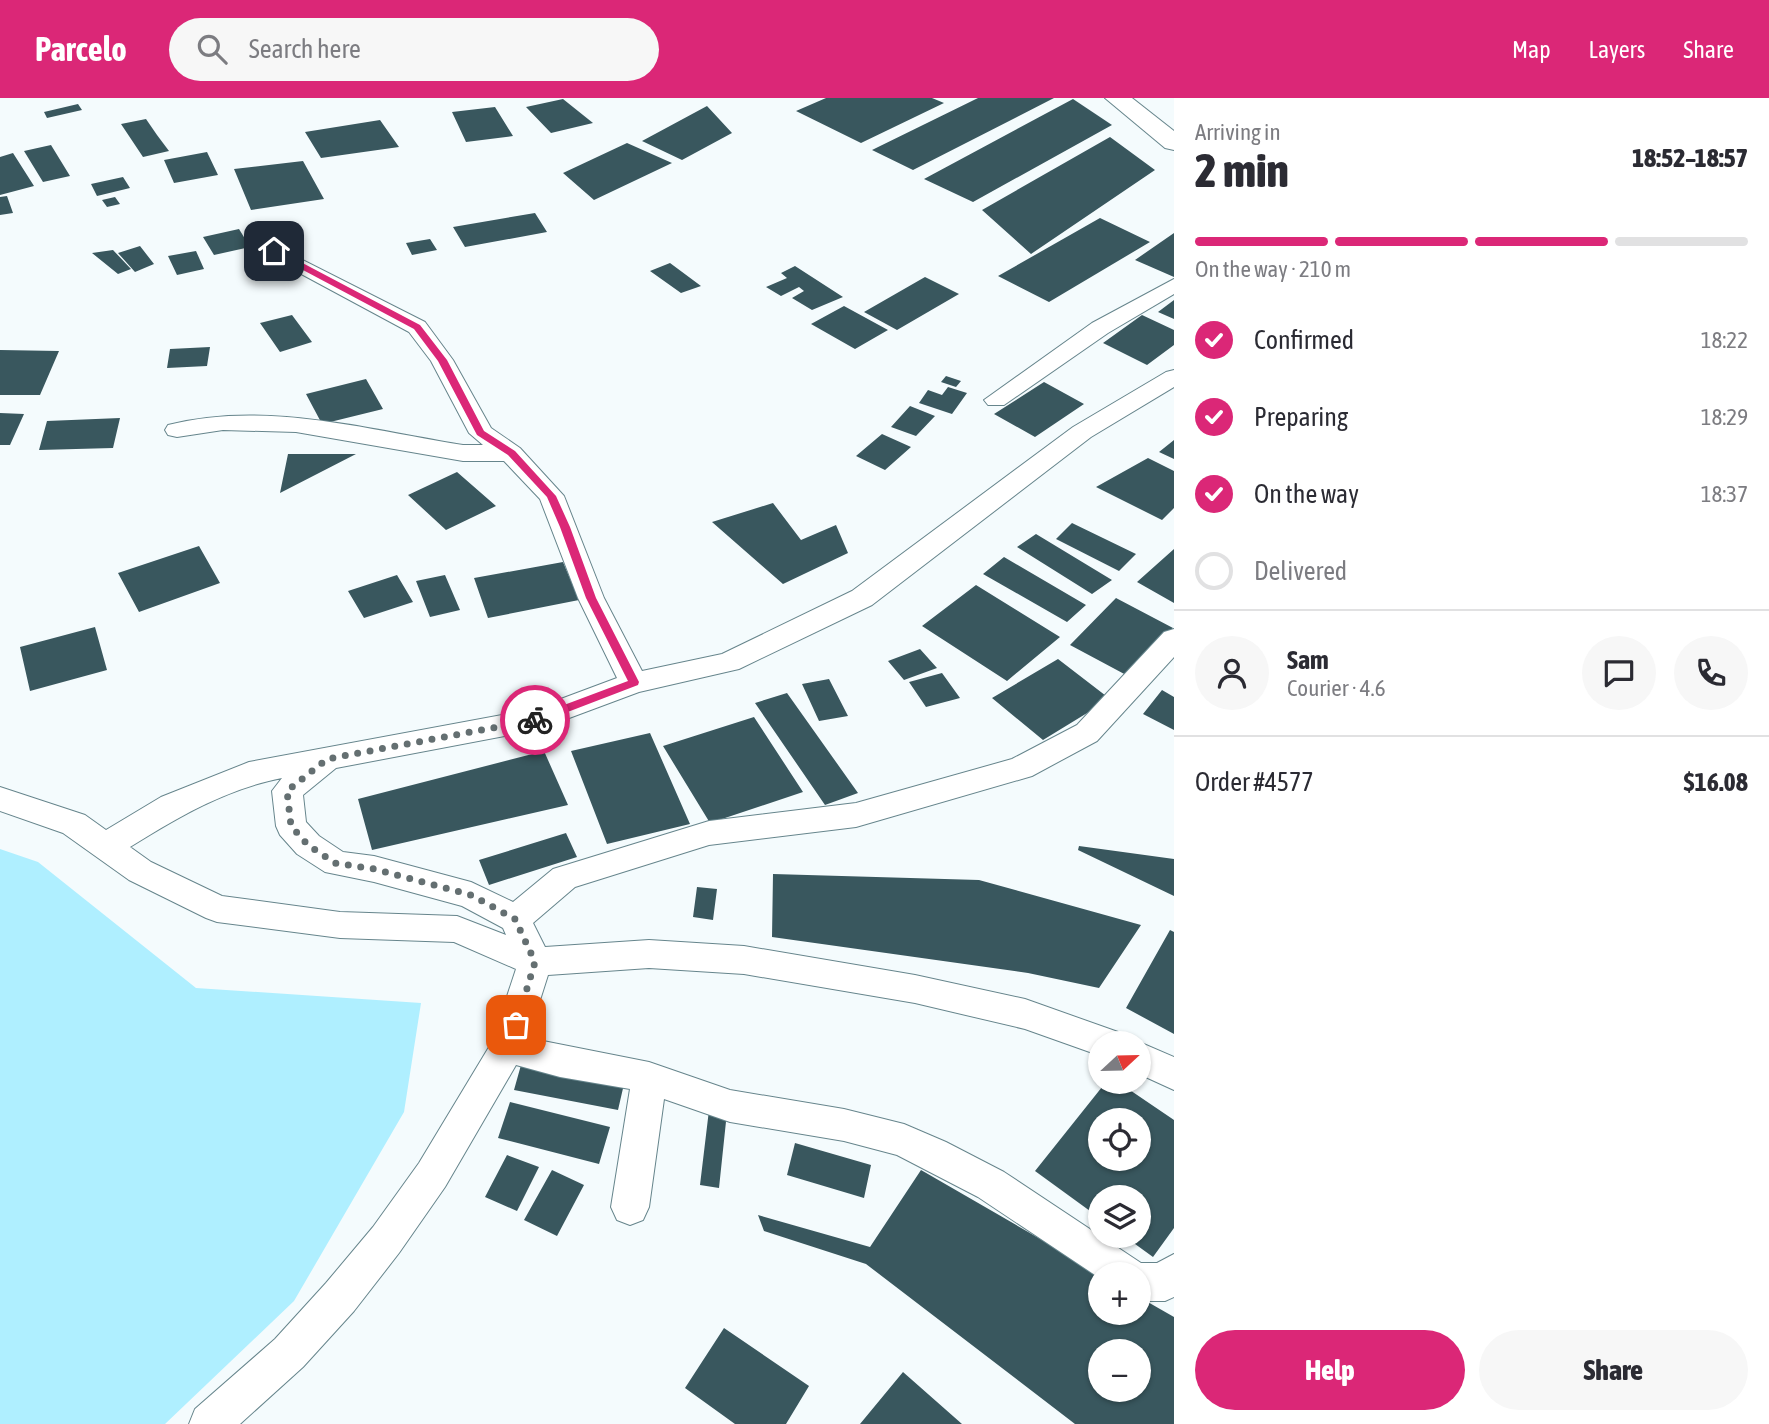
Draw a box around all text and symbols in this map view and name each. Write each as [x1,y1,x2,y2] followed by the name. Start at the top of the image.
[169,18,659,81] search box
[35,30,127,68] text: Parcelo
[193,30,231,68] icon: search
[249,34,361,64] text: Search here
[1512,36,1551,63] text: Map
[1589,36,1645,63] text: Layers
[1683,36,1734,63] text: Share
[1195,119,1281,145] text: Arriving in
[1632,143,1748,173] text: 18:52–18:57
[1195,144,1289,197] text: 2 min
[244,221,304,281] pin
[255,232,293,270] icon: home
[1195,256,1351,282] text: On the way · 210 m
[1195,321,1233,359] icon: check
[1254,325,1354,355] text: Confirmed
[1701,327,1748,353] text: 18:22
[1195,398,1233,436] icon: check
[1254,402,1348,432] text: Preparing
[1701,404,1748,430] text: 18:29
[1195,475,1233,513] icon: check
[1254,479,1359,509] text: On the way
[1701,481,1748,507] text: 18:37
[1254,556,1347,586] text: Delivered
[1195,636,1269,710] button: person
[1582,636,1656,710] button: chat
[1674,636,1748,710] button: phone
[1287,645,1329,675] text: Sam
[1287,675,1386,701] text: Courier · 4.6
[500,685,570,755] courier
[516,701,554,739] icon: bike
[1195,767,1314,797] text: Order #4577
[1684,767,1748,797] text: $16.08
[486,995,546,1055] pin
[497,1006,535,1044] icon: bag
[1088,1031,1152,1094] north arrow
[1088,1031,1151,1402] map controls
[1088,1108,1151,1171] button: locate
[1088,1185,1151,1248] button: layers
[1088,1262,1151,1325] button: +
[1195,1330,1465,1410] button: Help
[1479,1330,1748,1410] button: Share
[1088,1339,1151,1402] button: −

